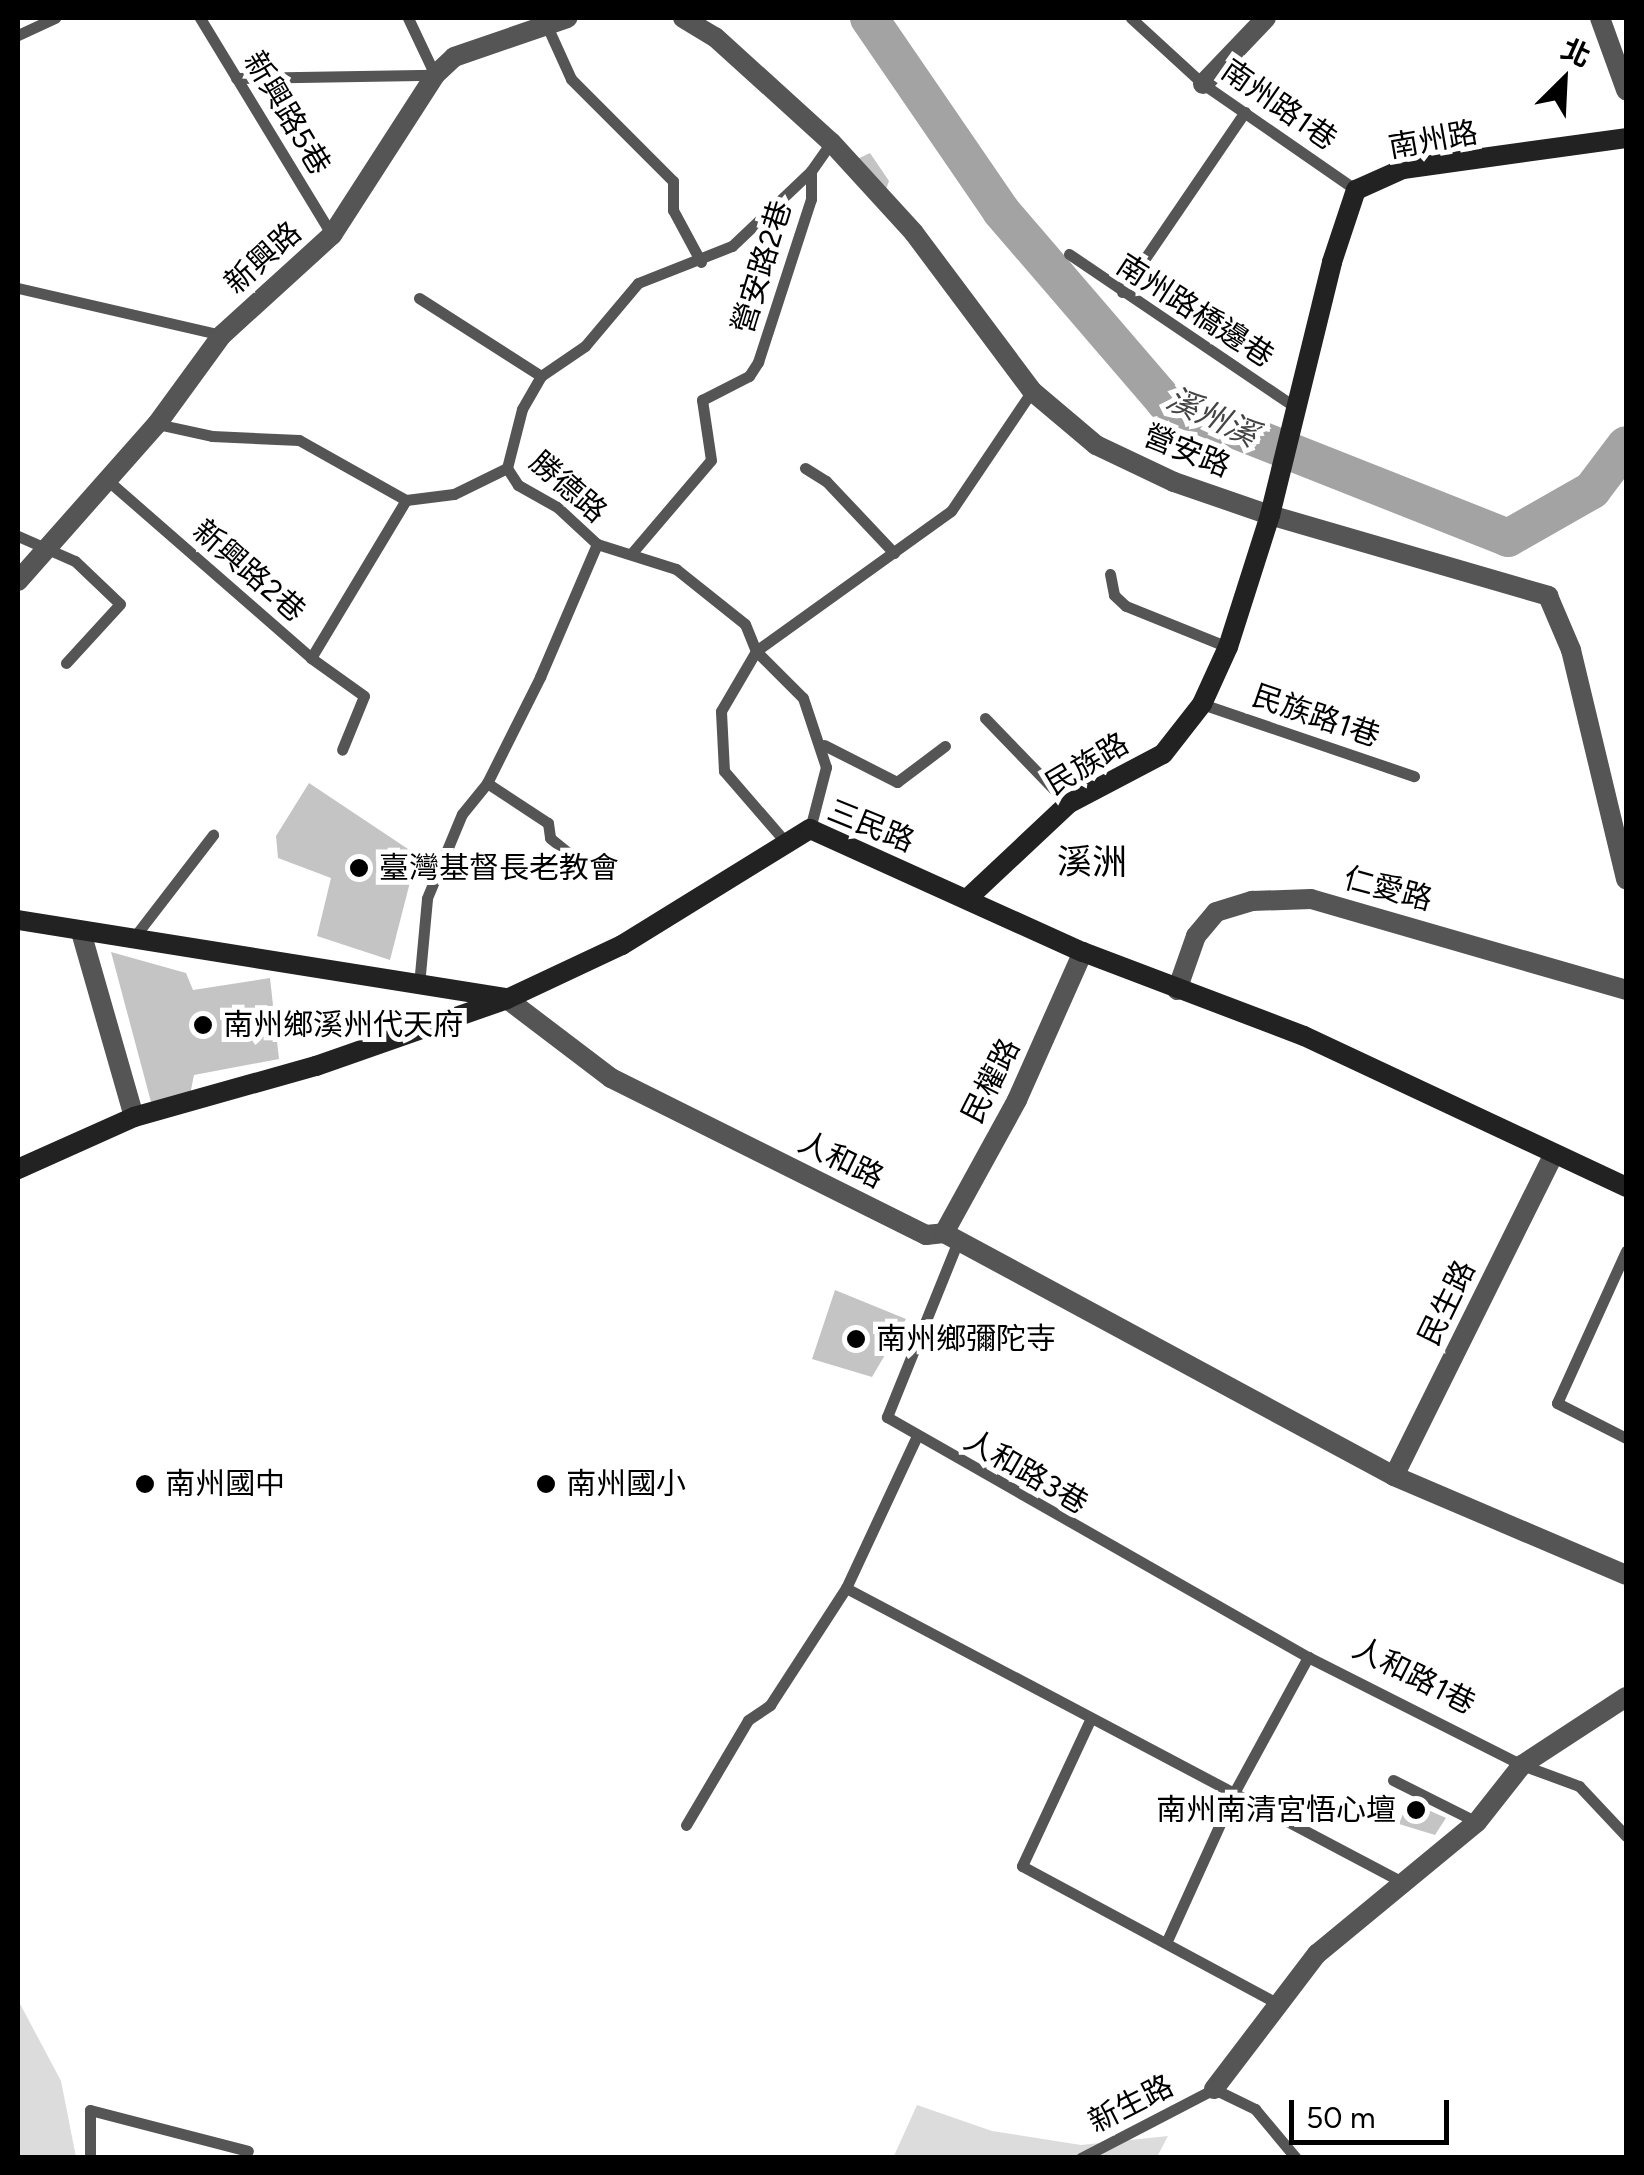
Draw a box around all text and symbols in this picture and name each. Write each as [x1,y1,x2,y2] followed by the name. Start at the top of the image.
[1514,30,1614,130] north arrow
[1556,31,1596,74] text: 北
[236,45,338,181] street label: 新興路5巷
[1214,52,1344,158] street label: 南州路1巷
[1386,114,1480,166] street label: 南州路
[725,196,799,338] street label: 營安路2巷
[218,215,308,301] street label: 新興路
[1110,247,1280,375] street label: 南州路橋邊巷
[1160,379,1264,455] water label: 溪州溪
[1139,417,1235,485] street label: 營安路
[522,444,614,530] street label: 勝德路
[186,513,312,629] street label: 新興路2巷
[1248,677,1384,755] street label: 民族路1巷
[1039,725,1135,803] street label: 民族路
[823,792,919,860] street label: 三民路
[1057,841,1127,883] district label: 溪洲
[379,850,619,886] place label: 臺灣基督長老教會
[348,857,370,879] marker: 臺灣基督長老教會
[1340,860,1436,918] street label: 仁愛路
[223,1007,463,1043] place label: 南州鄉溪州代天府
[192,1014,214,1036] marker: 南州鄉溪州代天府
[955,1033,1027,1129] street label: 民權路
[793,1124,889,1196] street label: 人和路
[1411,1255,1483,1351] street label: 民生路
[876,1321,1056,1357] place label: 南州鄉彌陀寺
[845,1328,867,1350] marker: 南州鄉彌陀寺
[958,1422,1094,1522] street label: 人和路3巷
[165,1466,285,1502] place label: 南州國中
[566,1466,686,1502] place label: 南州國小
[134,1473,156,1495] marker: 南州國中
[535,1473,557,1495] marker: 南州國小
[1347,1630,1481,1722] street label: 人和路1巷
[1156,1792,1396,1828] place label: 南州南清宮悟心壇
[1405,1799,1427,1821] marker: 南州南清宮悟心壇
[1083,2068,1179,2140] street label: 新生路
[1294,2080,1454,2142] scale bar
[1306,2099,1375,2136] text: 50 m

